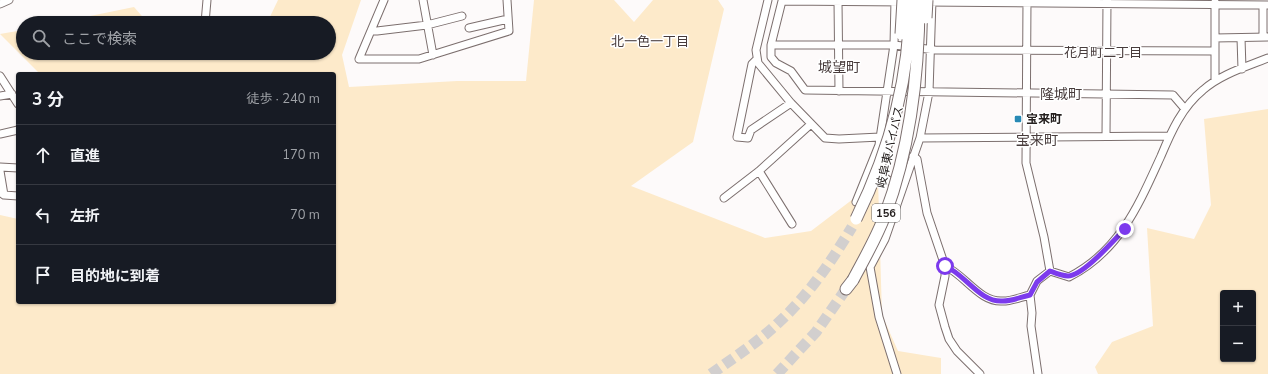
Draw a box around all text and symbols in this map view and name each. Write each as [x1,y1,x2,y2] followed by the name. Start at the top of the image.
[16,16,336,60] search box
[30,27,52,49] icon: search
[62,29,137,49] text: ここで検索
[611,33,689,51] district label: 北一色一丁目
[1064,44,1142,62] district label: 花月町二丁目
[818,58,860,77] district label: 城望町
[1040,85,1082,104] district label: 隆城町
[32,88,64,111] text: 3 分
[246,90,320,108] text: 徒歩 · 240 m
[873,104,907,190] street label: 岐阜東バイパス
[1026,111,1062,127] place label: 宝来町
[1013,114,1023,124] marker: 宝来町
[1016,131,1058,150] district label: 宝来町
[32,144,54,166] icon: ahead
[70,146,100,166] text: 直進
[282,146,320,164] text: 170 m
[32,204,54,226] icon: left
[872,204,900,222] road number: 156
[70,206,100,226] text: 左折
[290,206,320,224] text: 70 m
[1116,220,1134,238] route end
[936,257,954,275] route start
[32,264,54,286] icon: arrive
[70,266,160,286] text: 目的地に到着
[1220,290,1256,362] map controls
[1220,290,1256,326] button: +
[1220,326,1256,362] button: −

